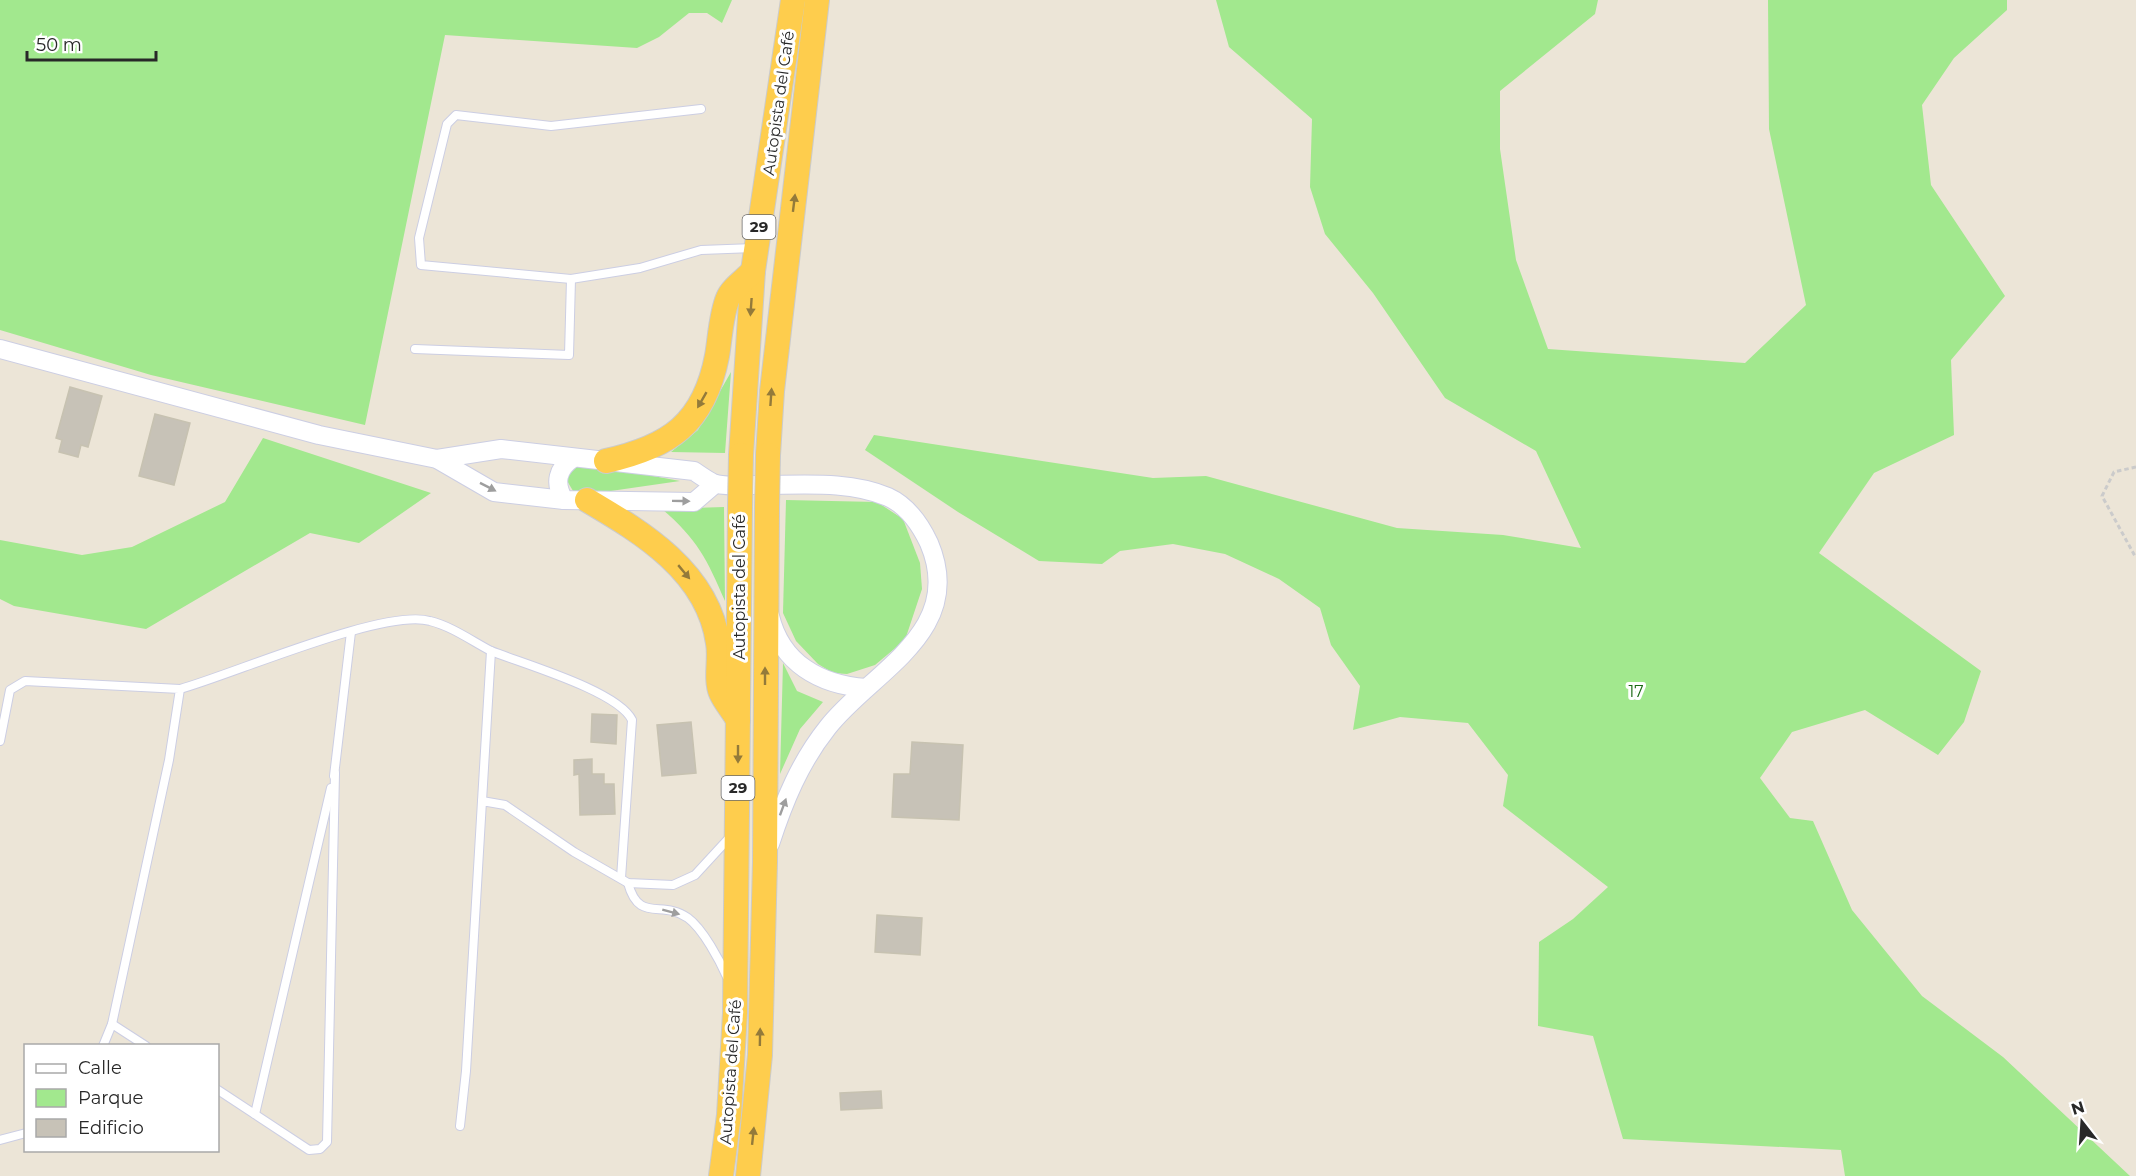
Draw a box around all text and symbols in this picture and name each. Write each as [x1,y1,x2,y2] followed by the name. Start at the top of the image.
[27,24,156,62] scale bar
[759,30,798,177] street label: Autopista del Café
[36,34,82,56] text: 50 m
[789,193,798,212] one-way arrow
[742,215,776,239] road number: 29
[746,298,755,317] one-way arrow
[767,387,776,406] one-way arrow
[697,392,707,409] one-way arrow
[479,482,496,492] one-way arrow
[671,497,690,506] one-way arrow
[730,514,749,660] street label: Autopista del Café
[677,564,690,580] one-way arrow
[761,666,770,685] one-way arrow
[1628,682,1644,701] park label: 17
[733,745,743,764] one-way arrow
[722,776,754,800] road number: 29
[778,798,788,816] one-way arrow
[662,908,680,918] one-way arrow
[716,999,745,1145] street label: Autopista del Café
[755,1027,765,1046] one-way arrow
[24,1044,219,1152] legend
[78,1057,122,1079] text: Calle
[78,1087,144,1109] text: Parque
[2052,1092,2112,1152] north arrow
[2069,1097,2087,1119] text: N
[78,1117,144,1139] text: Edificio
[748,1126,758,1145] one-way arrow

